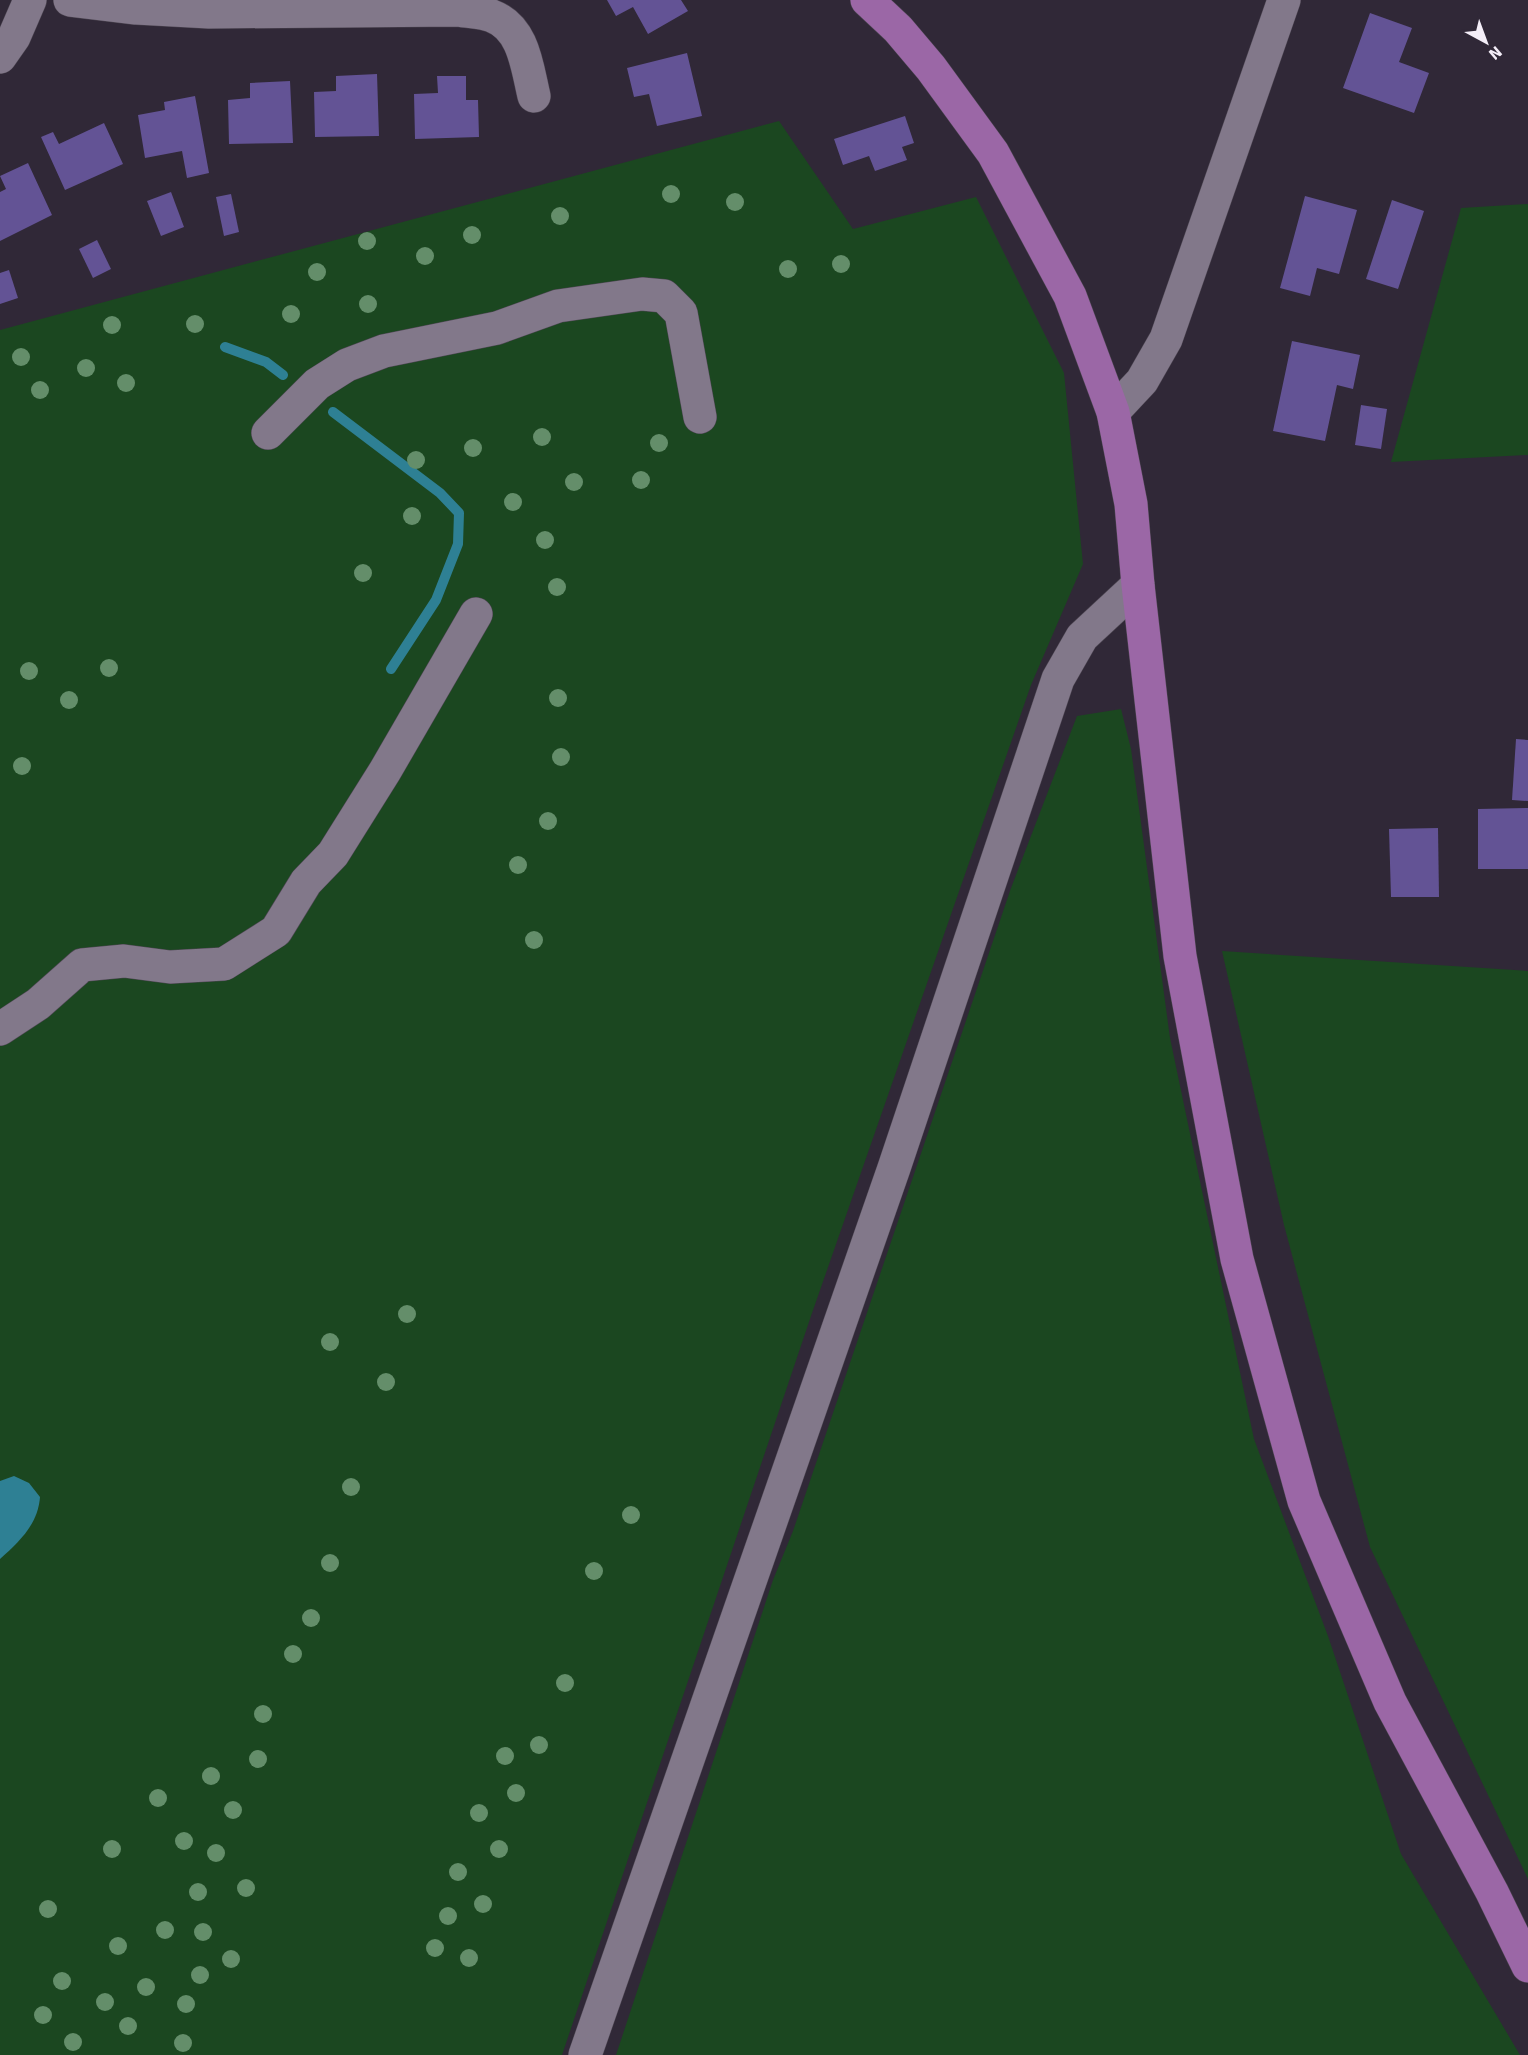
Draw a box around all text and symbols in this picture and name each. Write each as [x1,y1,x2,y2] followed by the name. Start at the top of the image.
[1456,12,1516,72] north arrow
[1484,41,1506,64] text: N

